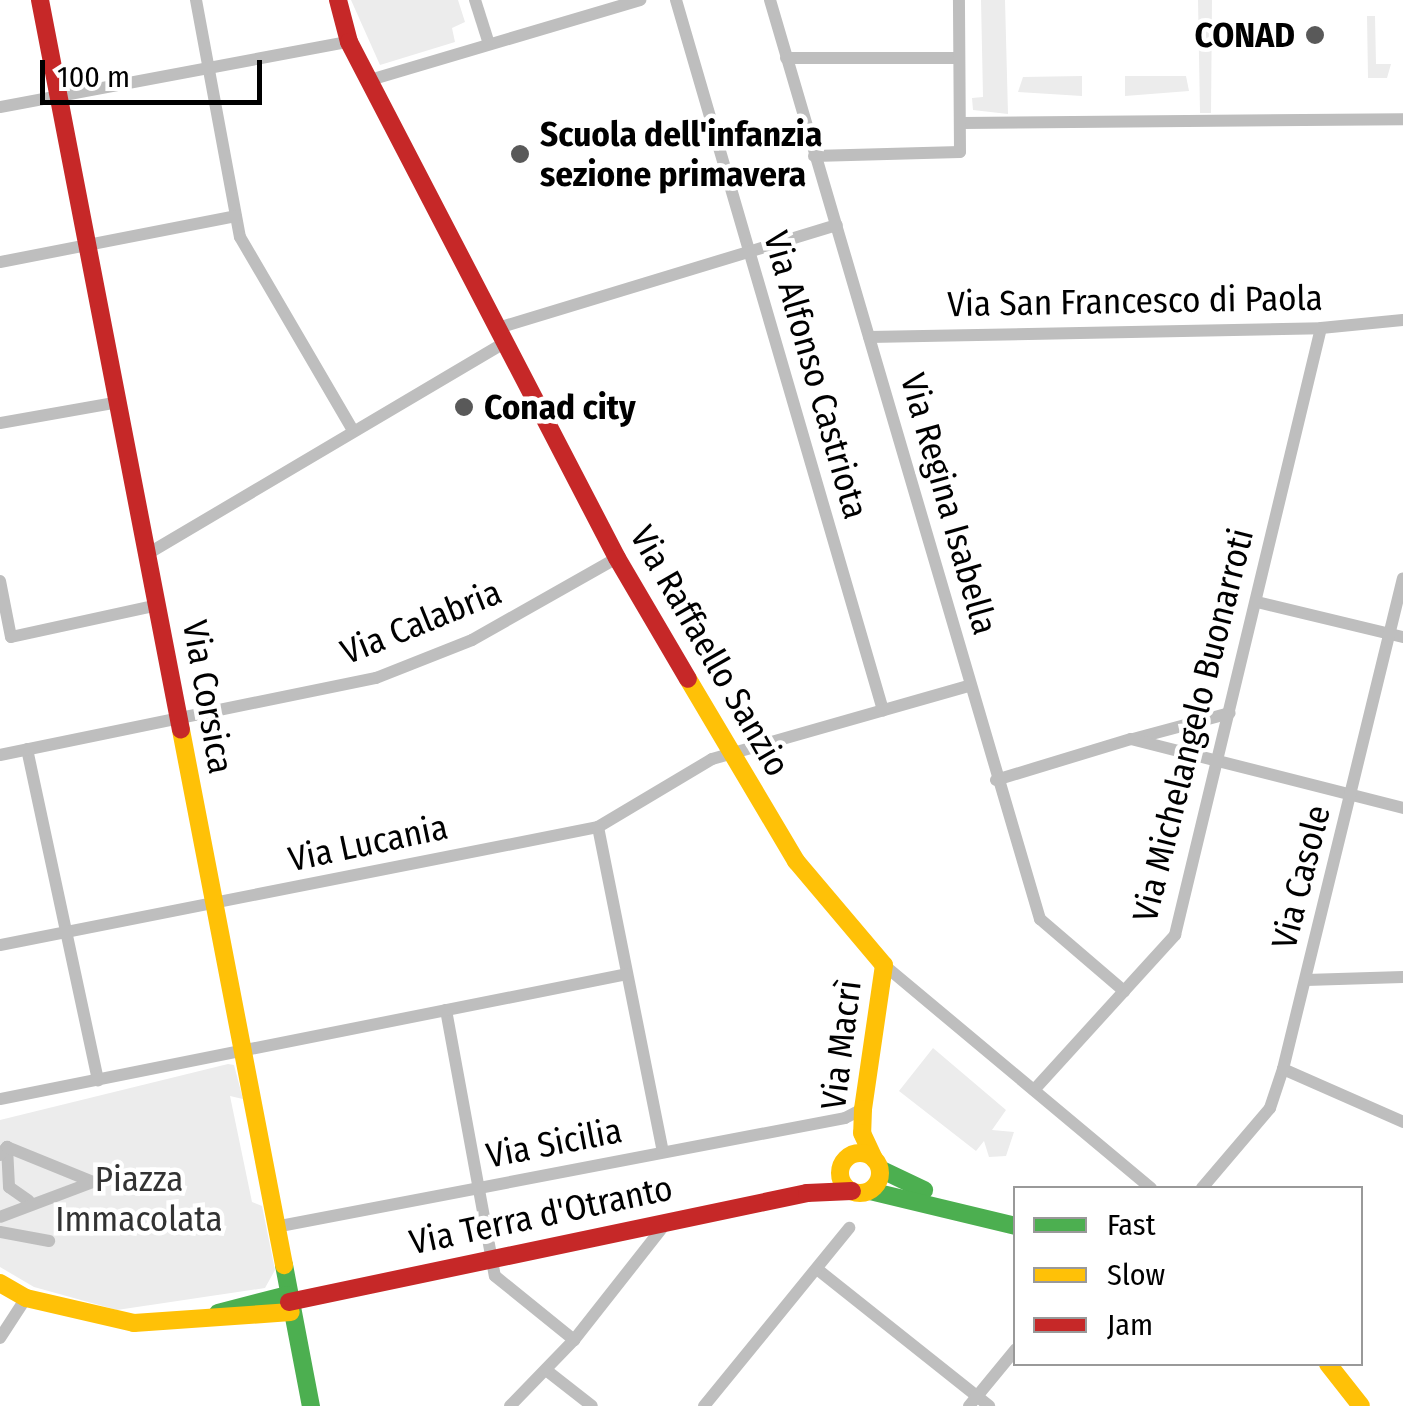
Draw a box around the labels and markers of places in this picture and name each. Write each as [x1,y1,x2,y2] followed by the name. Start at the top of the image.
[1195,14,1295,56] place label: CONAD
[1304,24,1326,46] marker: CONAD
[540,113,822,195] place label: Scuola dell'infanzia sezione primavera
[509,143,531,165] marker: Scuola dell'infanzia sezione primavera
[484,386,636,428] place label: Conad city
[453,396,475,418] marker: Conad city

